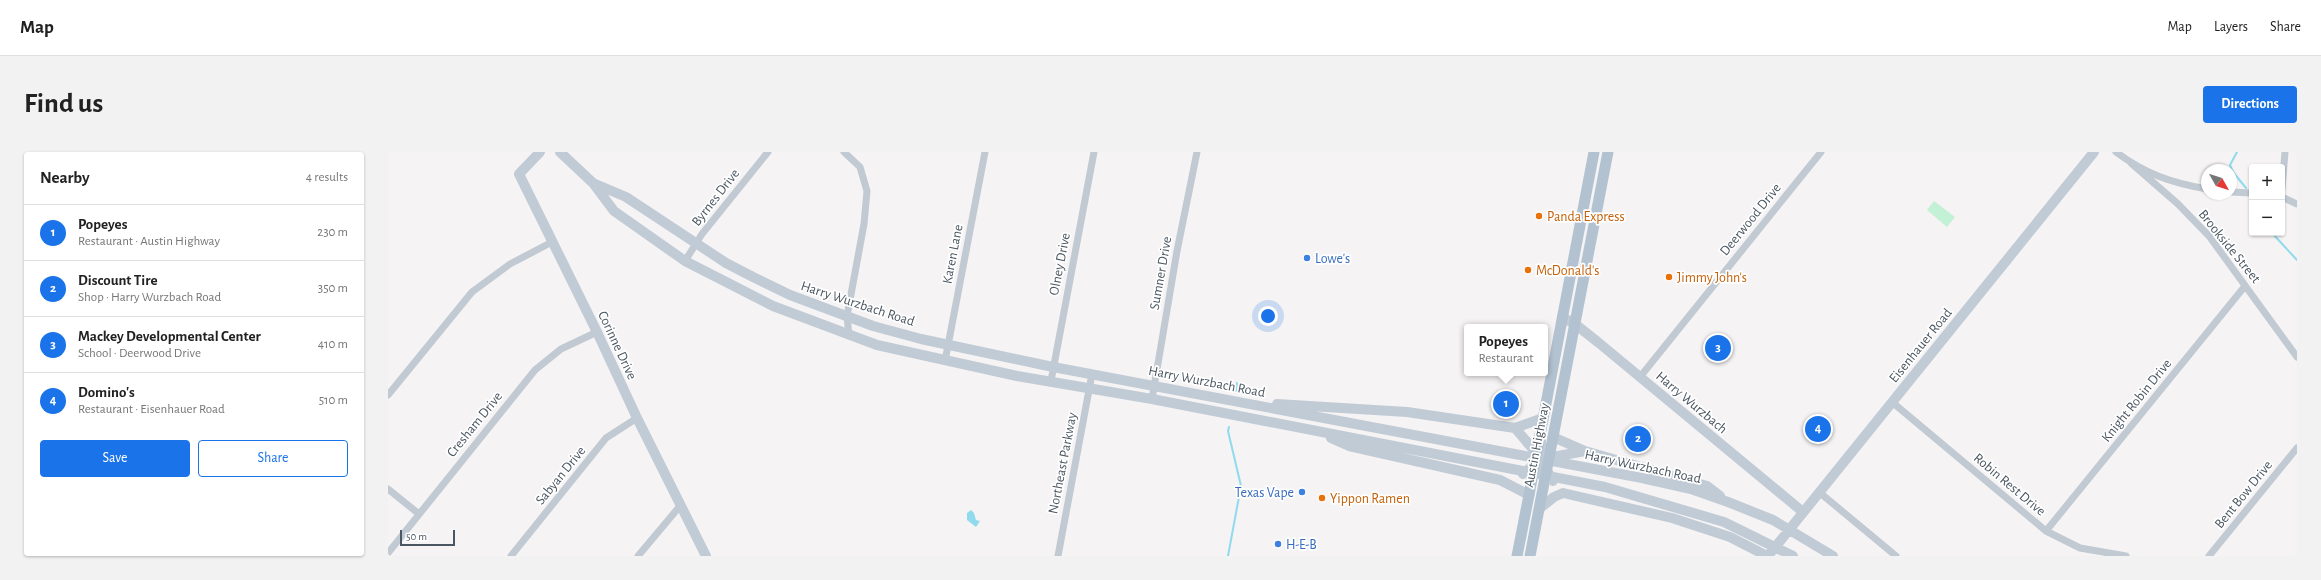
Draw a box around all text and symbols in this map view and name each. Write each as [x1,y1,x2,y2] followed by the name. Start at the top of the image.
[20,18,54,37] text: Map
[2167,20,2192,34] text: Map
[2214,20,2248,34] text: Layers
[2270,20,2301,34] text: Share
[2203,86,2297,123] button: Directions
[24,90,103,118] text: Find us
[2201,164,2237,200] north arrow
[2249,164,2285,236] map controls
[2249,164,2285,200] button: +
[689,166,742,229] street label: Byrnes Drive
[40,169,90,186] text: Nearby
[306,171,348,184] text: 4 results
[1718,181,1784,258] street label: Deerwood Drive
[2249,200,2285,236] button: −
[2196,207,2263,286] street label: Brookside Street
[1547,210,1625,224] place label: Panda Express
[1534,211,1544,221] marker: Panda Express
[78,217,127,232] text: Popeyes
[940,223,966,285] street label: Karen Lane
[51,226,55,239] text: 1
[317,226,348,239] text: 230 m
[1047,232,1073,297] street label: Olney Drive
[78,235,220,248] text: Restaurant · Austin Highway
[1148,235,1174,311] street label: Sumner Drive
[1315,252,1350,266] place label: Lowe's
[1302,253,1312,263] marker: Lowe's
[1536,264,1599,278] place label: McDonald's
[1523,265,1533,275] marker: McDonald's
[1677,271,1747,285] place label: Jimmy John's
[1664,272,1674,282] marker: Jimmy John's
[78,273,157,288] text: Discount Tire
[799,279,916,329] street label: Harry Wurzbach Road
[50,282,56,295] text: 2
[318,282,348,295] text: 350 m
[78,291,221,304] text: Shop · Harry Wurzbach Road
[1258,306,1278,326] your location
[1887,306,1955,385] street label: Eisenhauer Road
[595,309,639,382] street label: Corinne Drive
[1464,324,1548,376] popup
[78,329,261,344] text: Mackey Developmental Center
[1705,333,1731,363] pin: 3
[1478,334,1528,349] text: Popeyes
[50,338,56,351] text: 3
[318,338,348,351] text: 410 m
[78,347,201,360] text: School · Deerwood Drive
[1478,352,1534,365] text: Restaurant
[2099,356,2174,445] street label: Knight Robin Drive
[1147,364,1266,400] street label: Harry Wurzbach Road
[1653,369,1730,437] street label: Harry Wurzbach
[78,385,135,400] text: Domino's
[444,389,505,460] street label: Cresham Drive
[1493,389,1519,419] pin: 1
[50,394,56,407] text: 4
[319,394,348,407] text: 510 m
[1522,402,1552,489] street label: Austin Highway
[78,403,225,416] text: Restaurant · Eisenhauer Road
[1046,411,1080,515] street label: Northeast Parkway
[1805,414,1831,444] pin: 4
[1625,424,1651,454] pin: 2
[40,440,190,477] button: Save
[198,440,348,477] button: Share
[533,444,588,507] street label: Sabyan Drive
[1583,448,1702,486] street label: Harry Wurzbach Road
[1971,451,2048,519] street label: Robin Rest Drive
[2212,458,2275,531] street label: Bent Bow Drive
[1235,486,1294,500] place label: Texas Vape
[1297,487,1307,497] marker: Texas Vape
[1330,492,1410,506] place label: Yippon Ramen
[1317,493,1327,503] marker: Yippon Ramen
[400,528,455,547] scale bar
[406,531,427,542] text: 50 m
[1286,538,1317,552] place label: H-E-B
[1273,539,1283,549] marker: H-E-B

